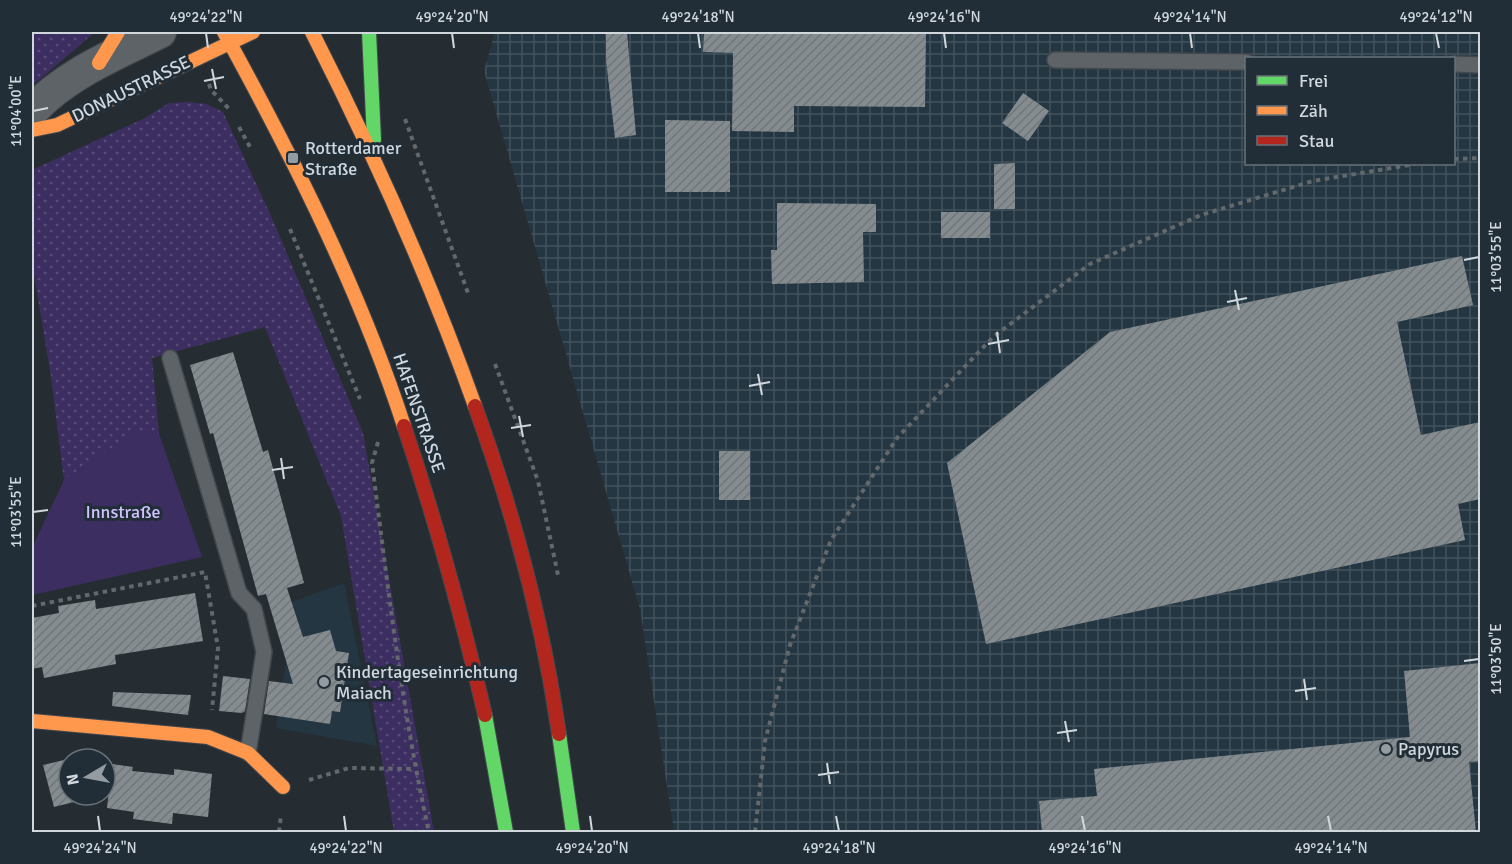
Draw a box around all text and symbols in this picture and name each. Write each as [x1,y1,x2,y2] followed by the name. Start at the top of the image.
[169,8,243,26] text: 49°24'22"N
[415,8,489,26] text: 49°24'20"N
[661,8,735,26] text: 49°24'18"N
[907,8,981,26] text: 49°24'16"N
[1153,8,1227,26] text: 49°24'14"N
[1399,8,1473,26] text: 49°24'12"N
[68,51,194,127] street label: DONAUSTRASSE
[1245,57,1455,165] legend
[1299,70,1328,92] text: Frei
[7,75,25,147] text: 11°04'00"E
[1299,100,1328,122] text: Zäh
[1299,130,1334,152] text: Stau
[305,137,402,180] place label: Rotterdamer Straße
[286,151,300,165] marker: Rotterdamer Straße
[1487,221,1505,293] text: 11°03'55"E
[388,350,450,476] street label: HAFENSTRASSE
[7,476,25,548] text: 11°03'55"E
[85,501,161,523] park label: Innstraße
[1487,623,1505,695] text: 11°03'50"E
[336,661,518,704] place label: Kindertageseinrichtung Maiach
[317,675,331,689] marker: Kindertageseinrichtung Maiach
[1398,738,1459,760] place label: Papyrus
[1379,742,1393,756] marker: Papyrus
[57,747,117,807] north arrow
[62,772,84,787] text: N
[63,839,137,857] text: 49°24'24"N
[309,839,383,857] text: 49°24'22"N
[555,839,629,857] text: 49°24'20"N
[802,839,876,857] text: 49°24'18"N
[1048,839,1122,857] text: 49°24'16"N
[1294,839,1368,857] text: 49°24'14"N

